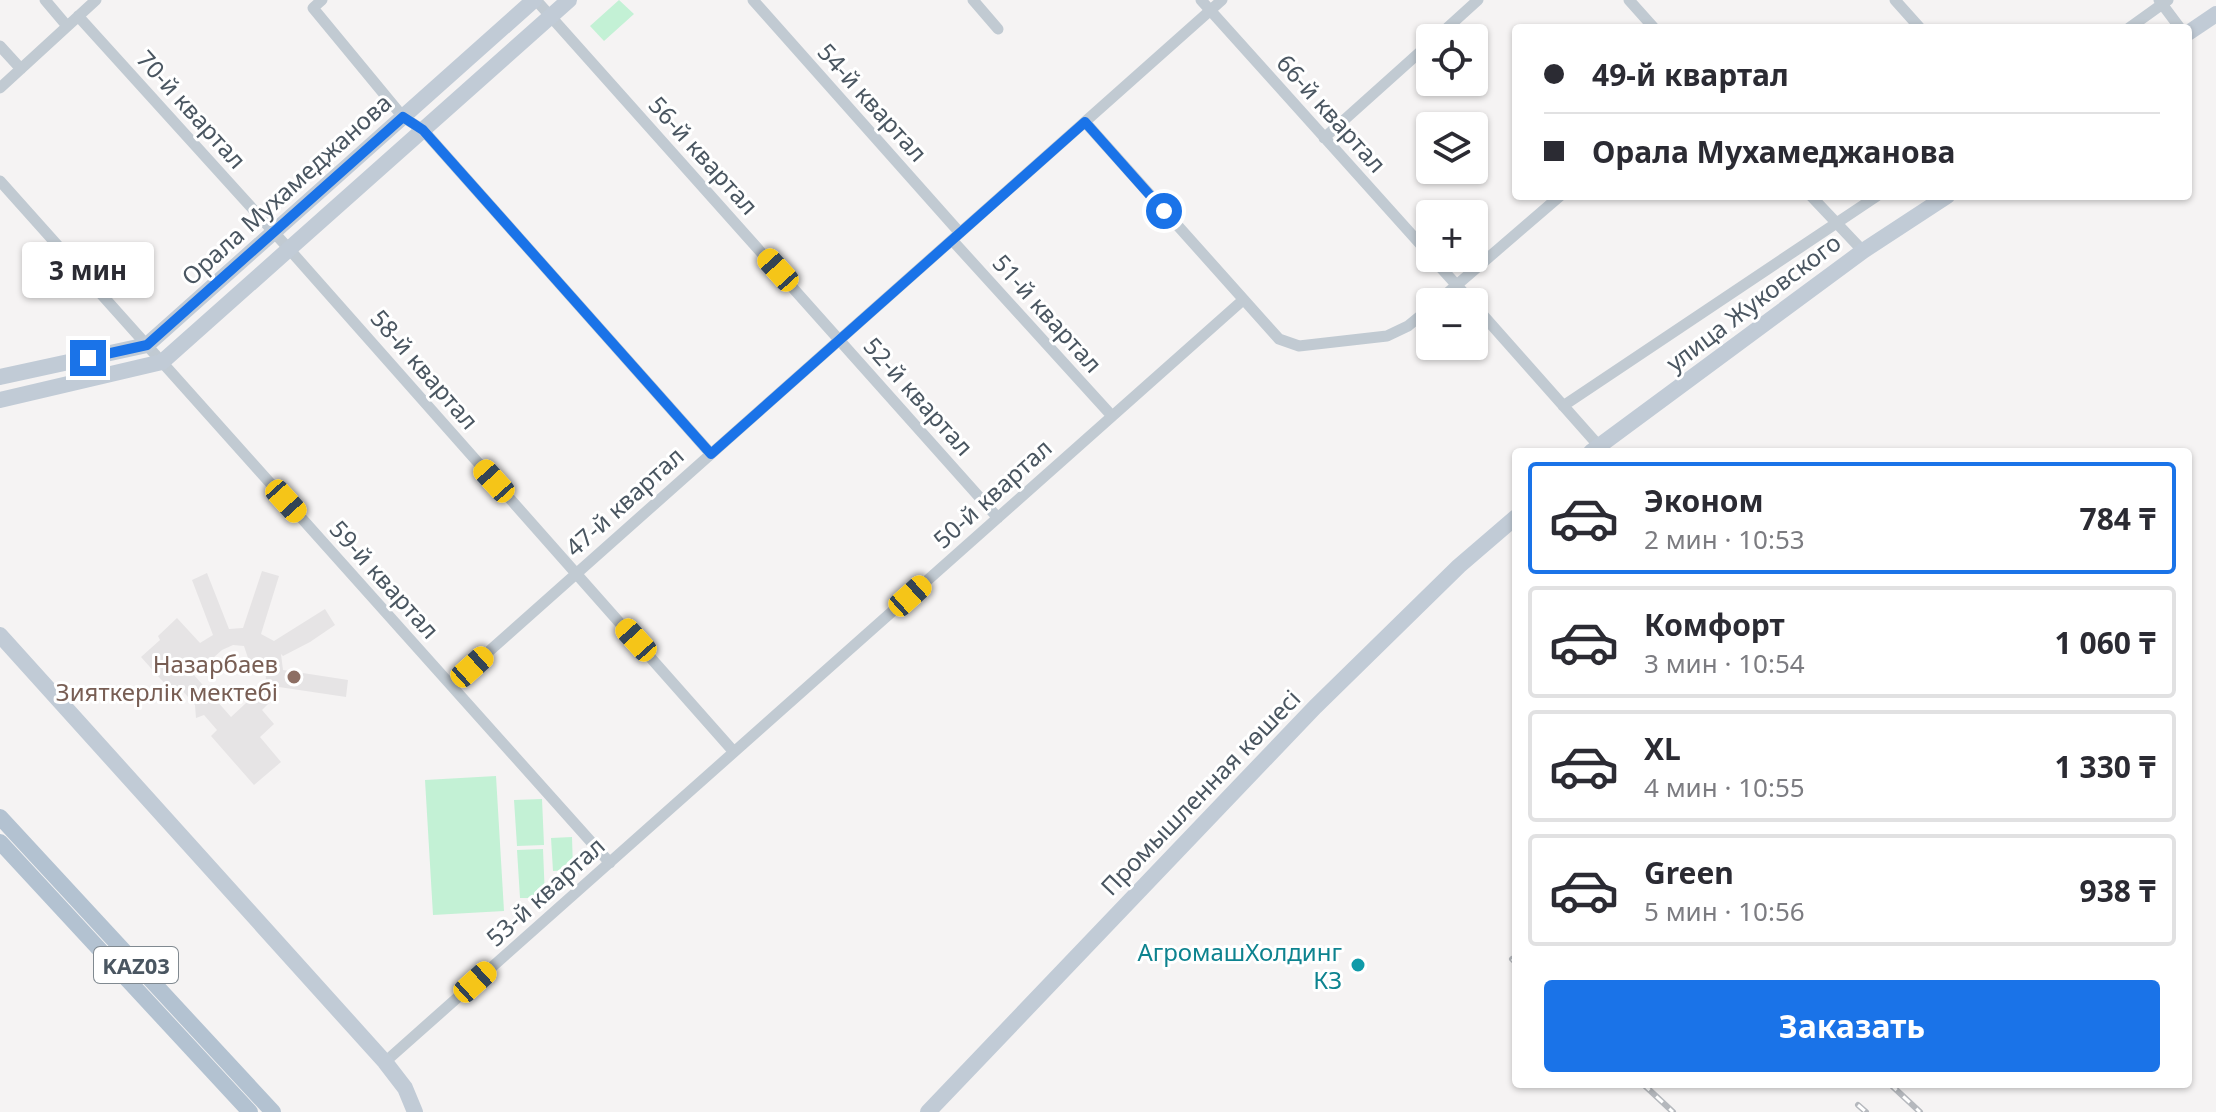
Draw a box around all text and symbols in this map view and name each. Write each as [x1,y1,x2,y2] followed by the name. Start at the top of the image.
[1416,24,1488,360] map controls
[1416,24,1488,96] button: locate
[811,36,935,168] street label: 54-й квартал
[130,43,254,175] street label: 70-й квартал
[1270,47,1394,179] street label: 66-й квартал
[1592,54,1789,95] text: 49-й квартал
[174,86,398,292] street label: Орала Мухамеджанова
[642,89,766,221] street label: 56-й квартал
[1416,112,1488,184] button: layers
[1592,131,1955,172] text: Орала Мухамеджанова
[1146,193,1182,229] route start
[1416,200,1488,272] button: +
[1659,225,1847,379] street label: улица Жуковского
[22,242,154,298] callout: 3 мин
[753,244,803,296] car
[986,247,1110,379] street label: 51-й квартал
[49,252,127,288] text: 3 мин
[1416,288,1488,360] button: −
[364,302,486,436] street label: 58-й квартал
[857,330,981,462] street label: 52-й квартал
[70,340,106,376] route end
[926,431,1058,555] street label: 50-й квартал
[558,439,690,563] street label: 47-й квартал
[469,455,519,507] car
[261,475,311,527] car
[1644,480,1764,521] text: Эконом
[1548,482,1620,554] icon: car
[2080,498,2156,539] text: 784 ₸
[323,513,447,645] street label: 59-й квартал
[1644,521,1805,557] text: 2 мин · 10:53
[884,571,936,621] car
[1644,604,1785,645] text: Комфорт
[1548,606,1620,678] icon: car
[611,614,661,666] car
[2055,622,2156,663] text: 1 060 ₸
[446,642,498,692] car
[1644,645,1805,681] text: 3 мин · 10:54
[56,647,278,708] place label: Назарбаев Зияткерлік мектебі
[285,668,303,686] marker: Назарбаев Зияткерлік мектебі
[1093,682,1307,902] street label: Промышленная көшесі
[1644,728,1681,769] text: XL
[1548,730,1620,802] icon: car
[2055,746,2156,787] text: 1 330 ₸
[1644,769,1805,805] text: 4 мин · 10:55
[479,829,611,953] street label: 53-й квартал
[1644,852,1734,893] text: Green
[1548,854,1620,926] icon: car
[2080,870,2156,911] text: 938 ₸
[1644,893,1805,929] text: 5 мин · 10:56
[1137,935,1342,996] place label: АгромашХолдинг КЗ
[94,947,178,983] road number: KАZ03
[1349,956,1367,974] marker: АгромашХолдинг КЗ
[449,957,501,1007] car
[1544,980,2160,1072] button: Заказать

